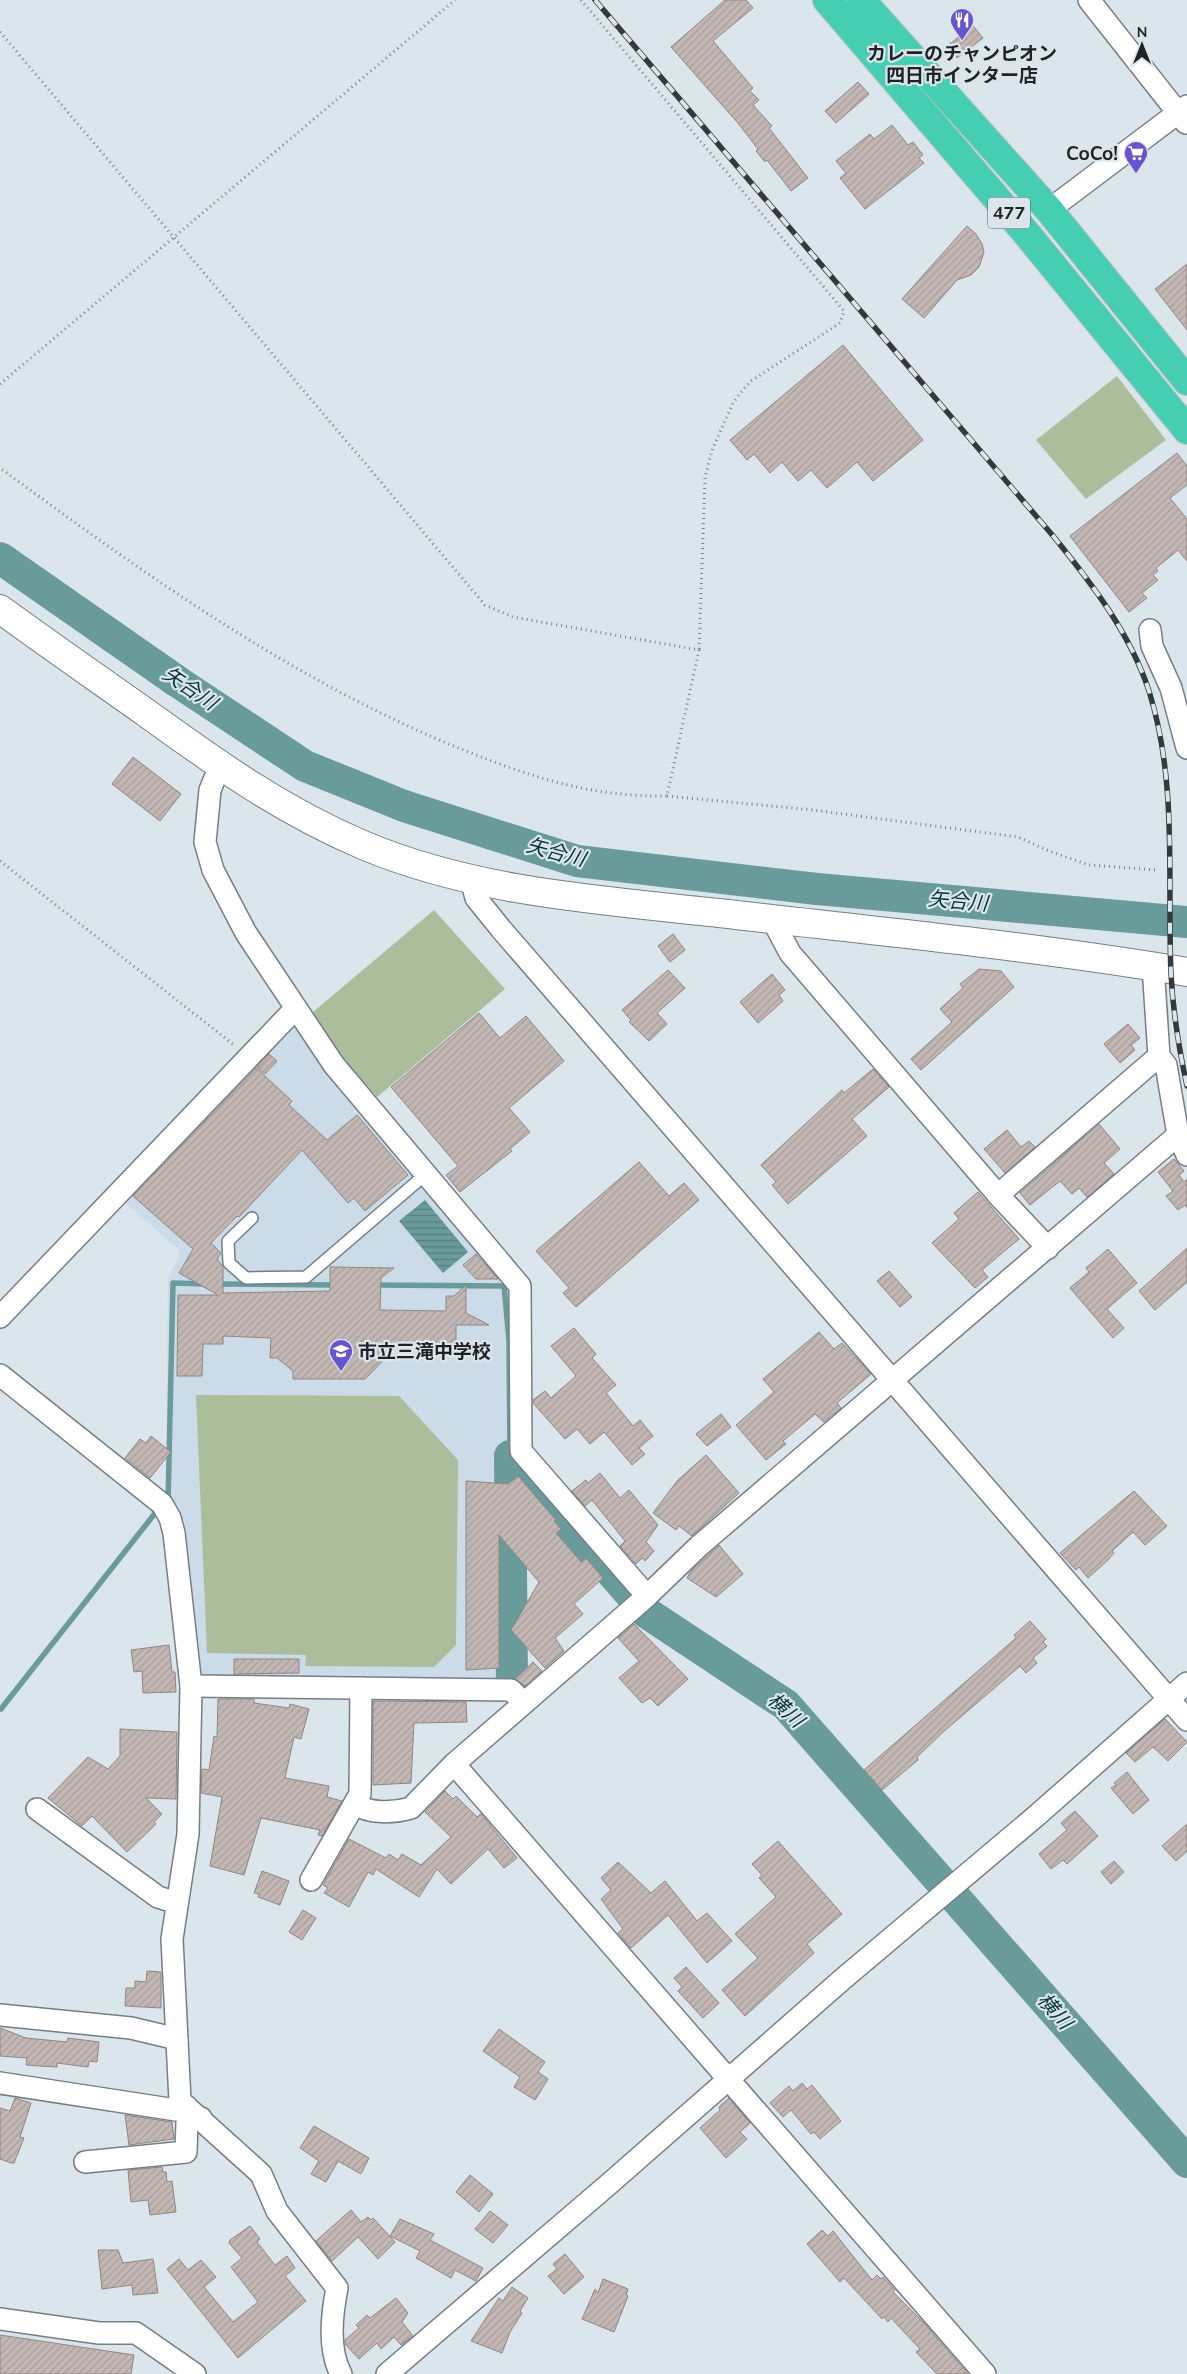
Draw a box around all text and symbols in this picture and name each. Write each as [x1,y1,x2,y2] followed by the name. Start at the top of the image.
[949,7,975,41] restaurant icon: カレーのチャンピオン 四日市インター店
[1117,20,1167,70] north arrow
[1137,23,1147,41] text: N
[867,41,1057,87] place label: カレーのチャンピオン 四日市インター店
[1123,140,1149,174] supermarket icon: CoCo!
[1066,141,1118,165] place label: CoCo!
[988,198,1030,228] road number: 477
[158,660,224,716] water label: 矢合川
[524,832,590,872] water label: 矢合川
[927,885,991,916] water label: 矢合川
[328,1338,354,1372] school or university icon: 市立三滝中学校
[358,1339,491,1363] place label: 市立三滝中学校
[763,1687,811,1734] water label: 横川
[1033,1987,1079,2035] water label: 横川

